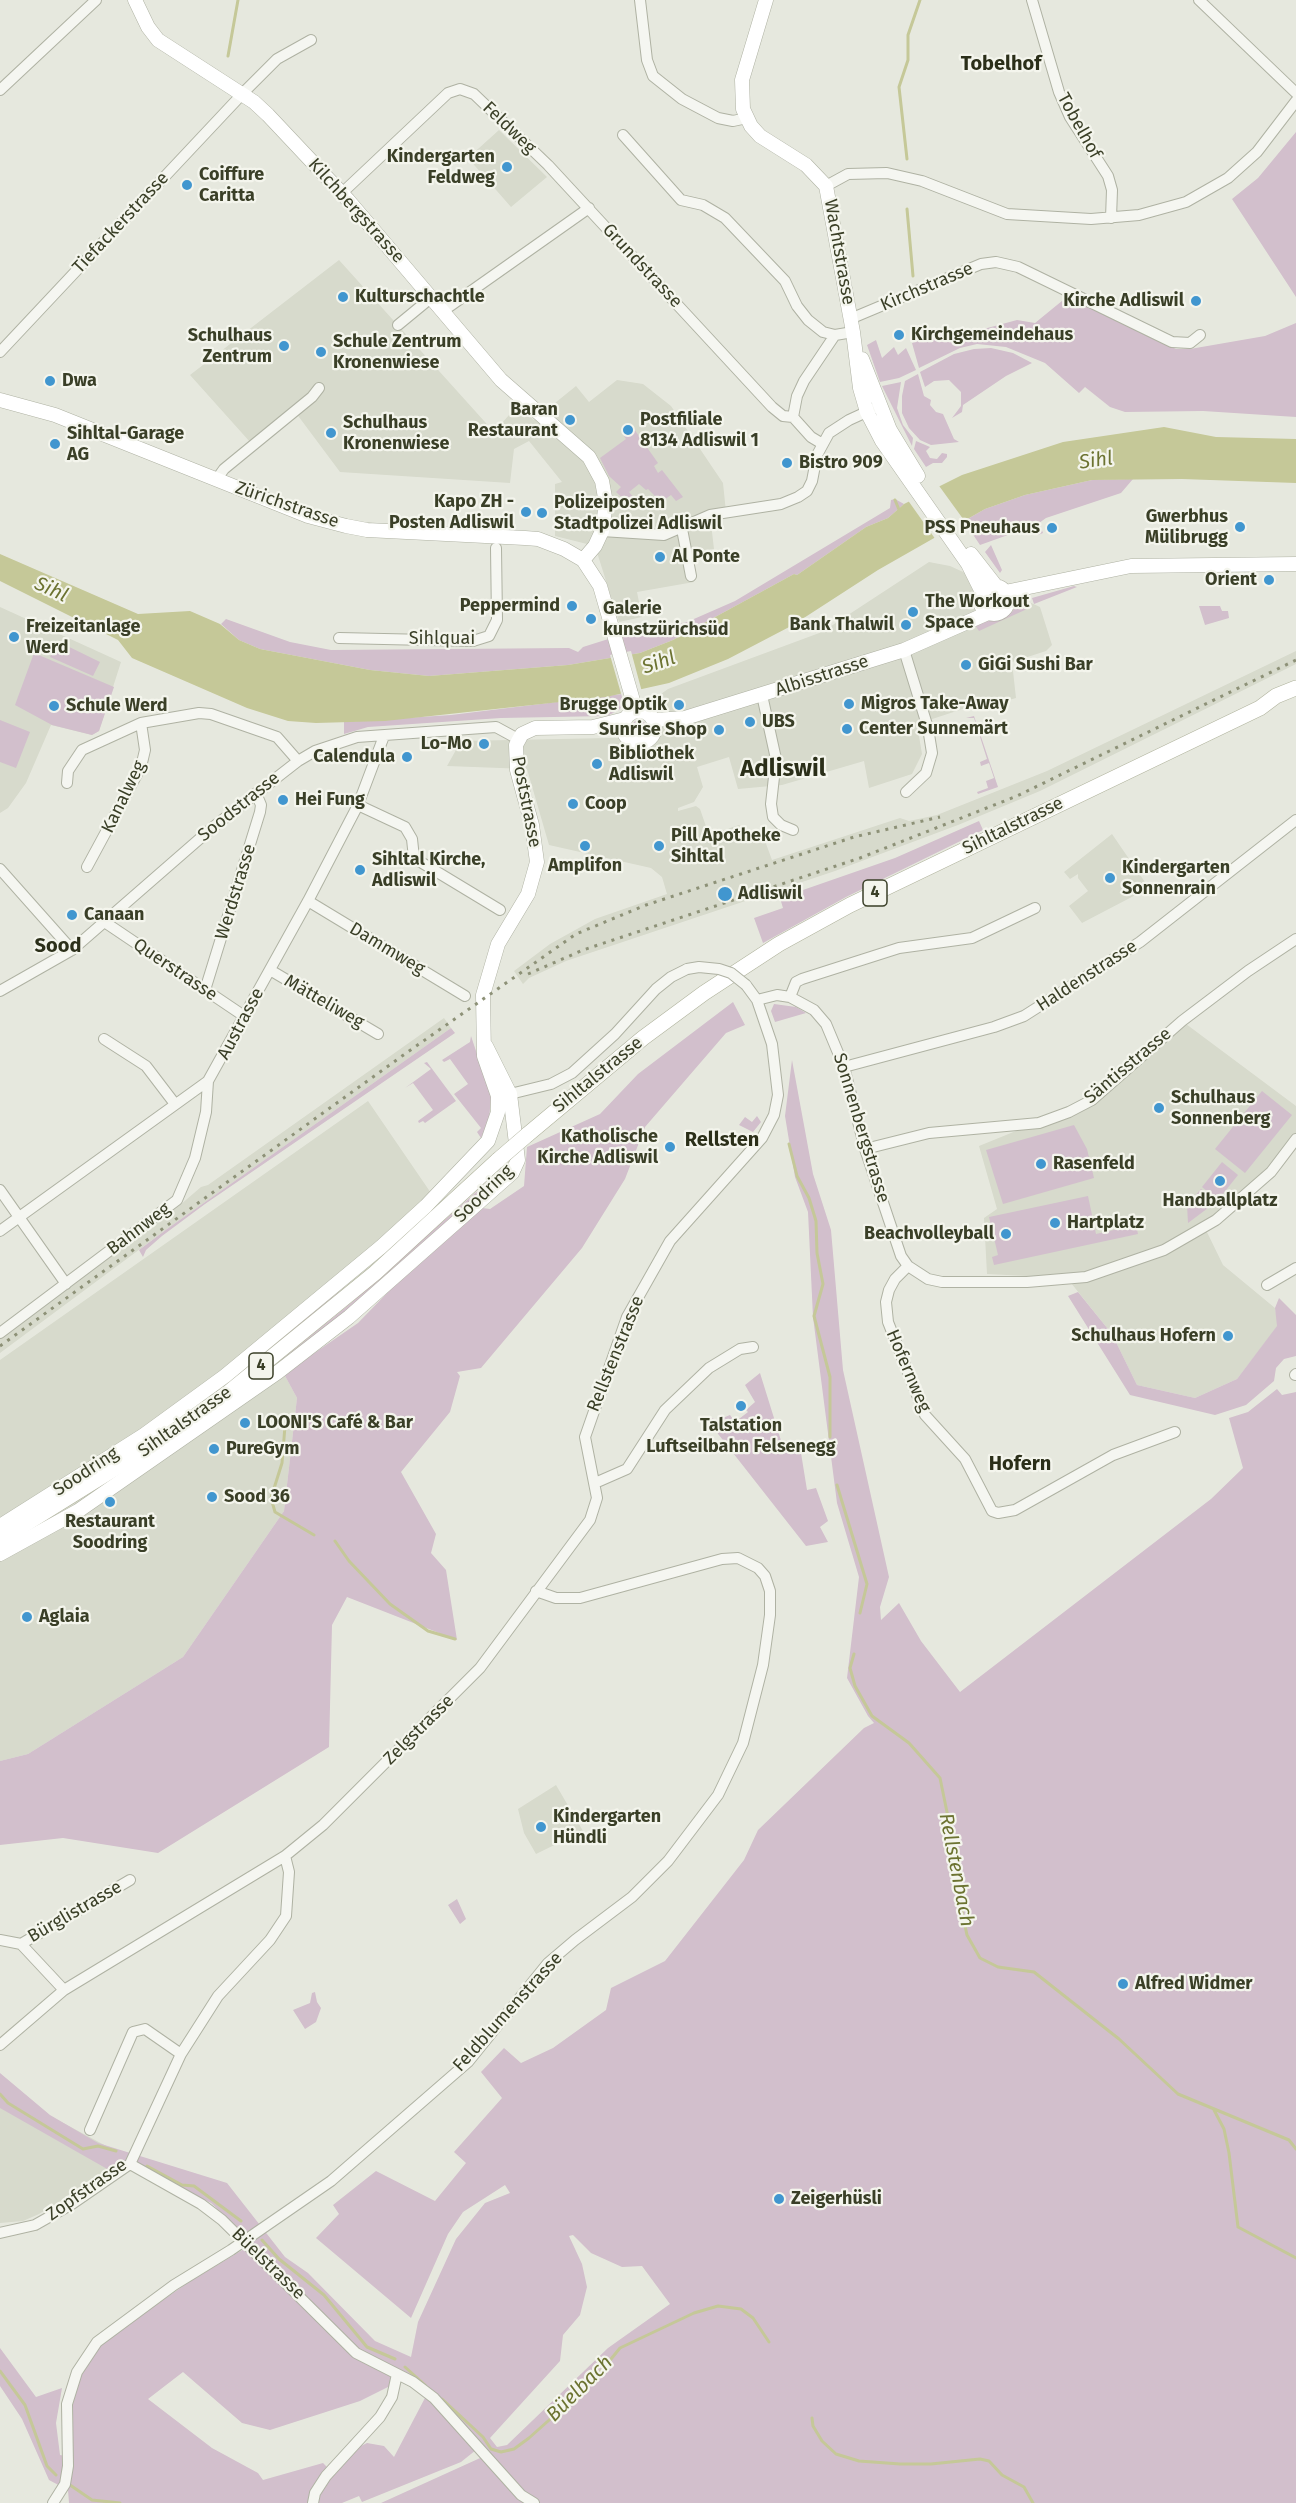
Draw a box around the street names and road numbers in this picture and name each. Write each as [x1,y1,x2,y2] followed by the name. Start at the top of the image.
[1052,89,1106,163] street label: Tobelhof
[478,97,540,159] street label: Feldweg
[303,154,409,268] street label: Kilchbergstrasse
[68,168,174,278] street label: Tiefackerstrasse
[819,197,859,307] street label: Wachtstrasse
[597,219,687,313] street label: Grundstrasse
[877,258,977,316] street label: Kirchstrasse
[232,477,342,533] street label: Zürichstrasse
[409,628,475,650] street label: Sihlquai
[773,651,871,701] street label: Albisstrasse
[507,754,545,850] street label: Poststrasse
[97,757,151,837] street label: Kanalweg
[194,767,284,847] street label: Soodstrasse
[959,792,1067,860] street label: Sihltalstrasse
[211,842,261,942] street label: Werdstrasse
[863,880,887,906] road number: 4
[345,918,429,980] street label: Dammweg
[129,934,221,1006] street label: Querstrasse
[1033,936,1141,1016] street label: Haldenstrasse
[280,970,368,1034] street label: Mätteliweg
[213,984,269,1064] street label: Austrasse
[1080,1023,1176,1109] street label: Säntisstrasse
[549,1032,647,1118] street label: Sihltalstrasse
[828,1051,894,1205] street label: Sonnenbergstrasse
[450,1161,518,1227] street label: Soodring
[103,1198,175,1260] street label: Bahnweg
[583,1293,649,1415] street label: Rellstenstrasse
[881,1326,935,1416] street label: Hofernweg
[249,1353,273,1379] road number: 4
[134,1382,236,1462] street label: Sihltalstrasse
[49,1443,123,1501] street label: Soodring
[379,1690,459,1770] street label: Zelgstrasse
[24,1876,126,1948] street label: Bürglistrasse
[449,1948,567,2076] street label: Feldblumenstrasse
[43,2154,131,2226] street label: Zopfstrasse
[227,2224,309,2304] street label: Büelstrasse

